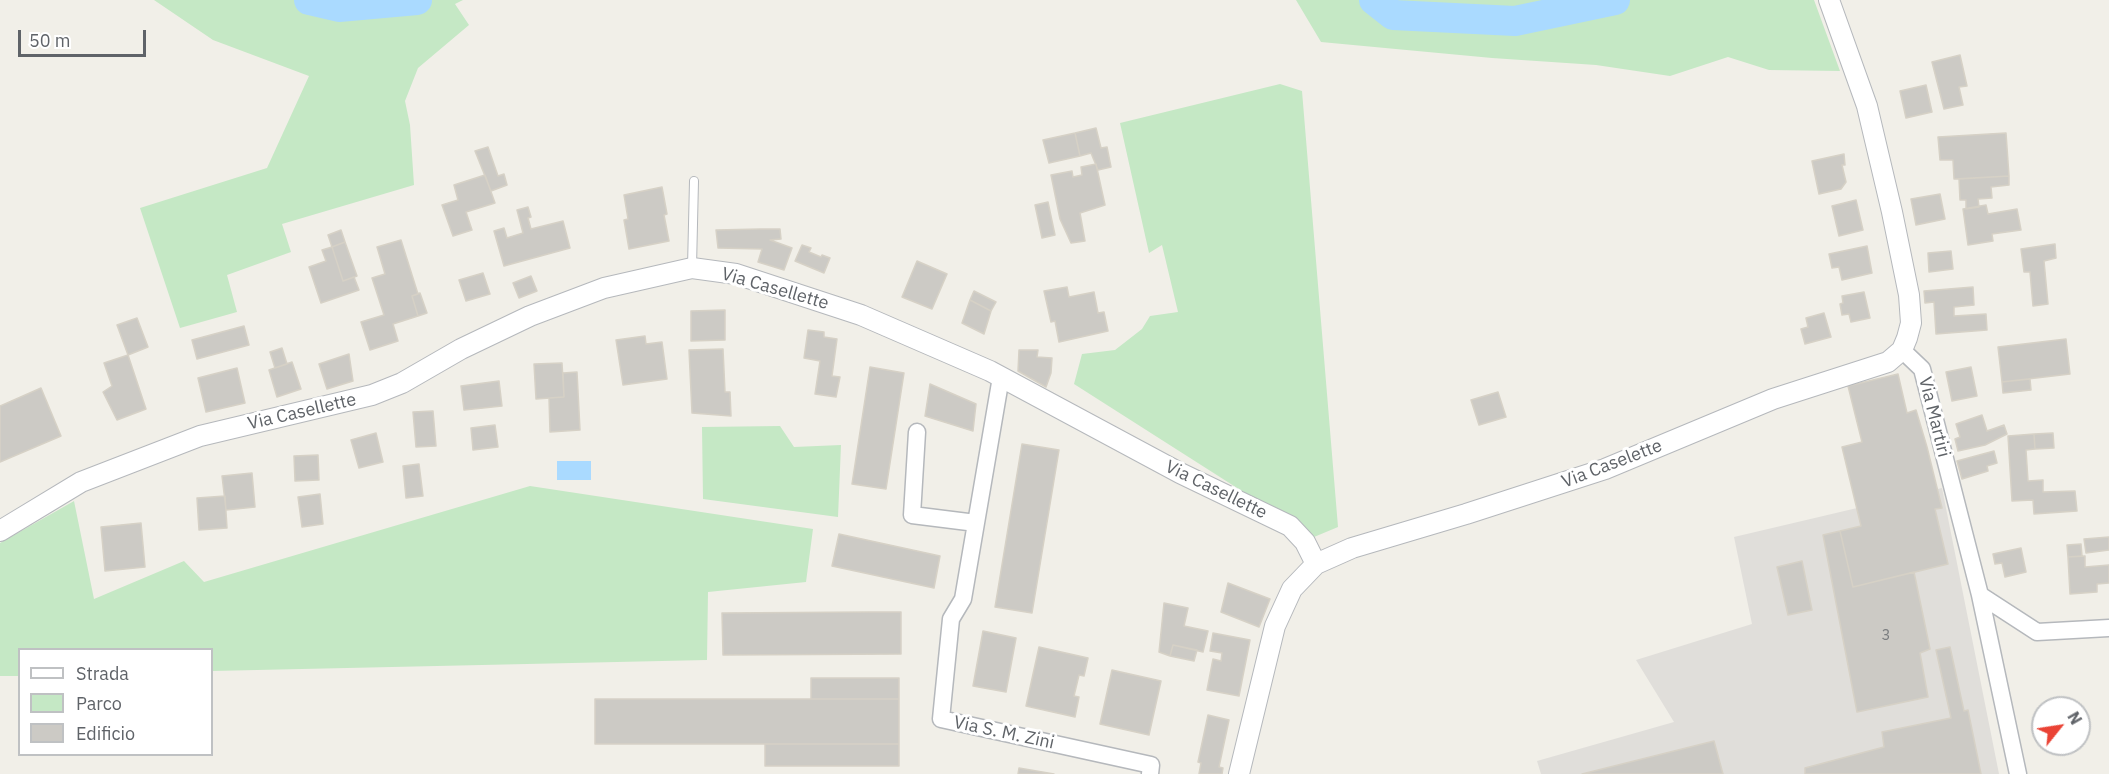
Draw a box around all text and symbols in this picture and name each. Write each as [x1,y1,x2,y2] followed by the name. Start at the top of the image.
[21,18,148,56] scale bar
[29,29,71,52] text: 50 m
[719,263,831,315] street label: Via Casellette
[1914,375,1954,459] street label: Via Martiri
[246,389,358,435] street label: Via Casellette
[1559,435,1665,493] street label: Via Caselette
[1162,456,1270,524] street label: Via Casellette
[1882,627,1890,645] house number: 3
[18,648,213,756] legend
[76,662,129,685] text: Strada
[76,692,122,715] text: Parco
[2031,696,2091,756] north arrow
[2063,708,2086,728] text: N
[952,712,1056,754] street label: Via S. M. Zini
[76,722,135,745] text: Edificio

